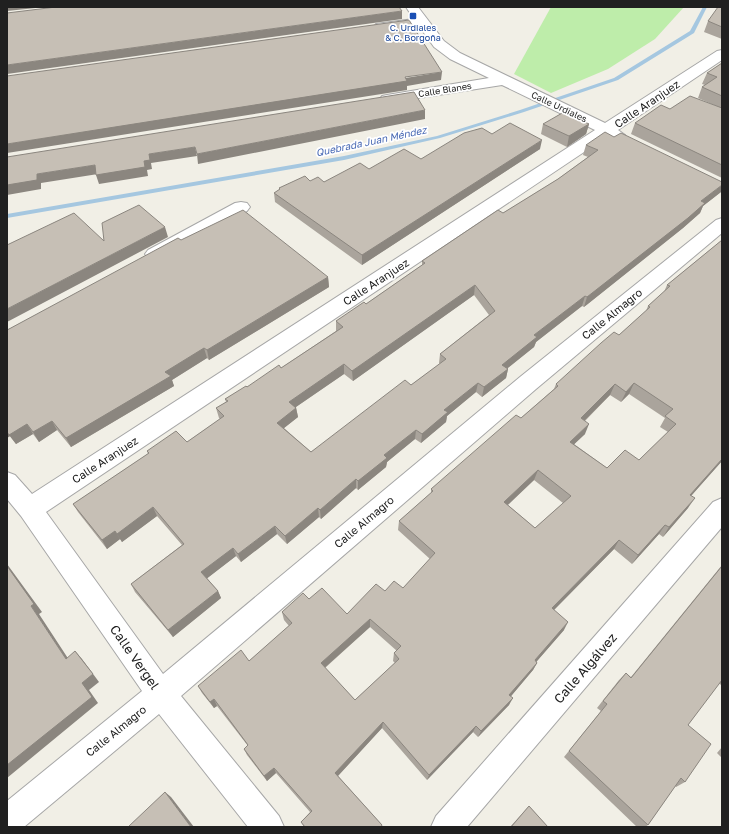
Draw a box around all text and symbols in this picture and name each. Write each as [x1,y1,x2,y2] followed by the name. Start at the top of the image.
[408,11,418,21] marker: C. Urdiales & C. Borgoña
[385,22,441,43] place label: C. Urdiales & C. Borgoña
[612,77,682,130] street label: Calle Aranjuez
[417,80,473,99] street label: Calle Blanes
[530,89,589,124] street label: Calle Urdiales
[315,123,428,159] water label: Quebrada Juan Méndez
[340,255,411,308] street label: Calle Aranjuez
[579,285,645,342] street label: Calle Almagro
[69,433,140,486] street label: Calle Aranjuez
[331,493,396,550] street label: Calle Almagro
[107,622,163,692] street label: Calle Vergel
[550,629,620,706] street label: Calle Algálvez
[83,702,149,759] street label: Calle Almagro

